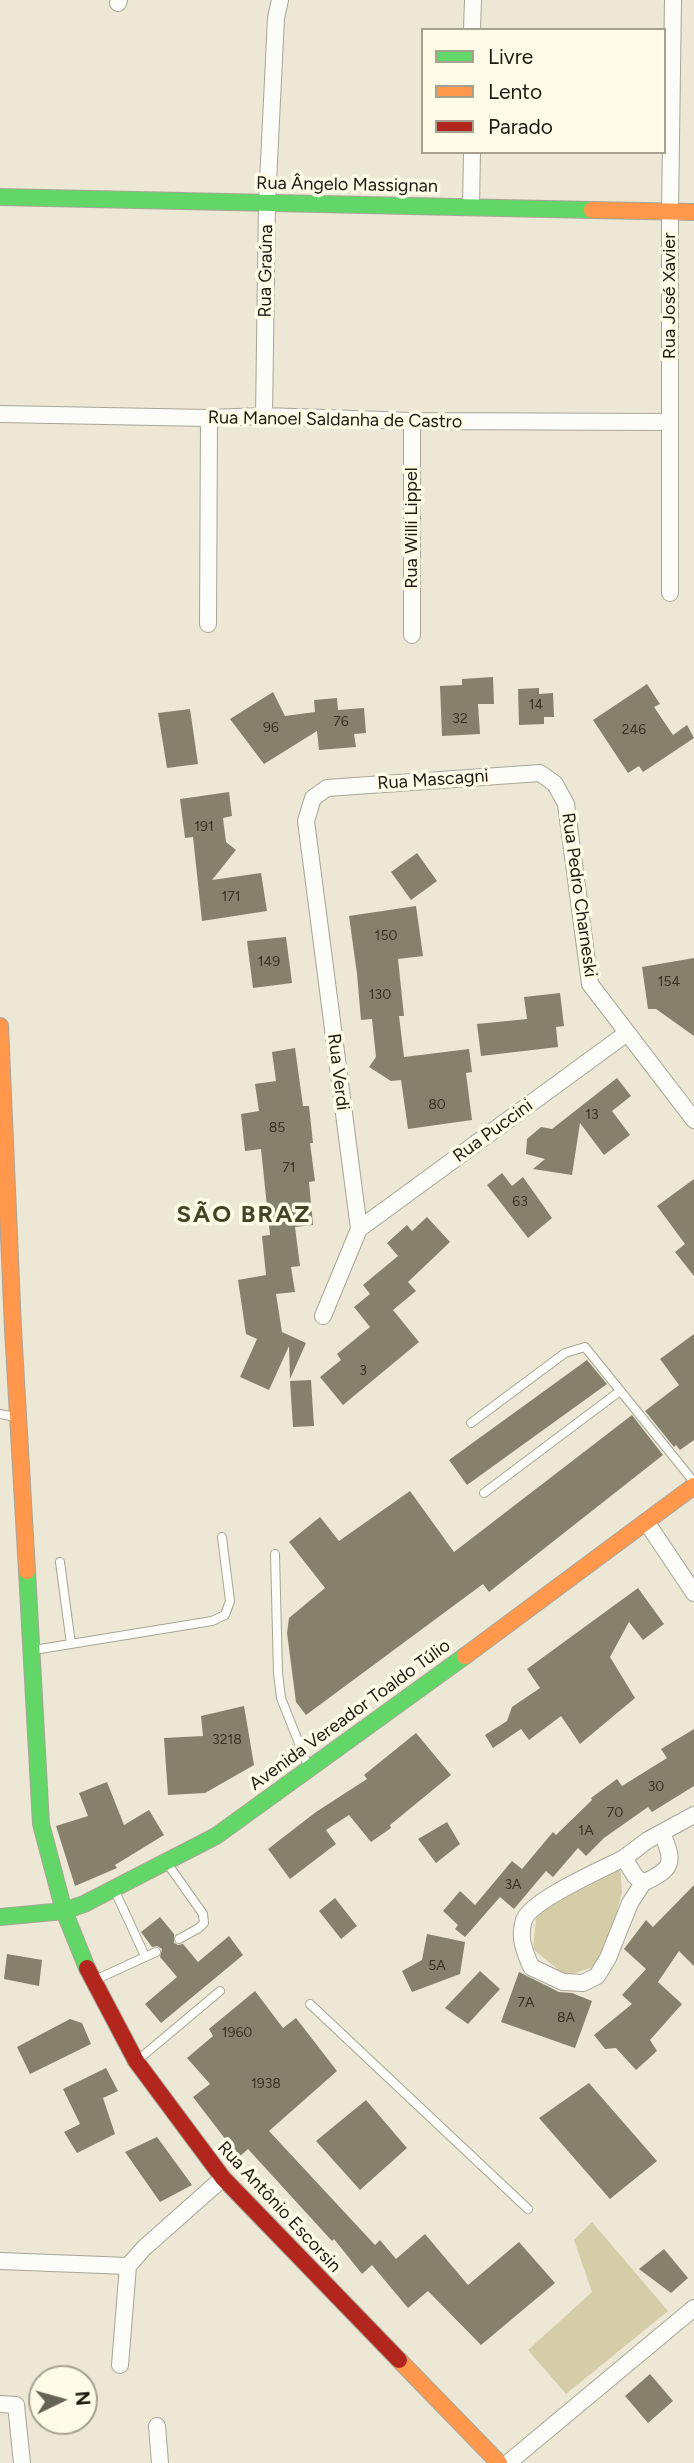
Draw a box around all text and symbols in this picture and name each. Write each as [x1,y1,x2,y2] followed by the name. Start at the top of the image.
[421,28,666,154] legend
[488,44,533,69] text: Livre
[488,79,542,104] text: Lento
[488,114,553,139] text: Parado
[256,173,438,197] street label: Rua Ângelo Massignan
[254,224,278,318] street label: Rua Graúna
[659,233,681,359] street label: Rua José Xavier
[208,407,462,433] street label: Rua Manoel Saldanha de Castro
[401,467,423,589] street label: Rua Willi Lippel
[529,697,543,713] house number: 14
[452,711,468,727] house number: 32
[333,714,349,730] house number: 76
[263,720,279,736] house number: 96
[622,722,646,738] house number: 246
[377,765,489,795] street label: Rua Mascagni
[557,811,601,979] street label: Rua Pedro Charneski
[194,819,214,835] house number: 191
[221,889,241,905] house number: 171
[375,928,397,944] house number: 150
[258,954,280,970] house number: 149
[658,974,680,990] house number: 154
[369,987,391,1003] house number: 130
[323,1032,353,1112] street label: Rua Verdi
[449,1095,537,1167] street label: Rua Puccini
[428,1097,446,1113] house number: 80
[585,1107,599,1123] house number: 13
[269,1120,285,1136] house number: 85
[282,1160,296,1176] house number: 71
[512,1194,528,1210] house number: 63
[178,1201,310,1229] district label: SÃO BRAZ
[359,1363,367,1379] house number: 3
[245,1635,455,1795] street label: Avenida Vereador Toaldo Túlio
[212,1732,242,1748] house number: 3218
[648,1779,664,1795] house number: 30
[607,1805,623,1821] house number: 70
[578,1823,594,1839] house number: 1A
[504,1877,522,1893] house number: 3A
[428,1958,446,1974] house number: 5A
[518,1995,534,2011] house number: 7A
[557,2010,575,2026] house number: 8A
[222,2025,252,2041] house number: 1960
[251,2076,281,2092] house number: 1938
[213,2137,345,2277] street label: Rua Antônio Escorsin
[28,2365,98,2435] north arrow
[70,2390,95,2407] text: N

